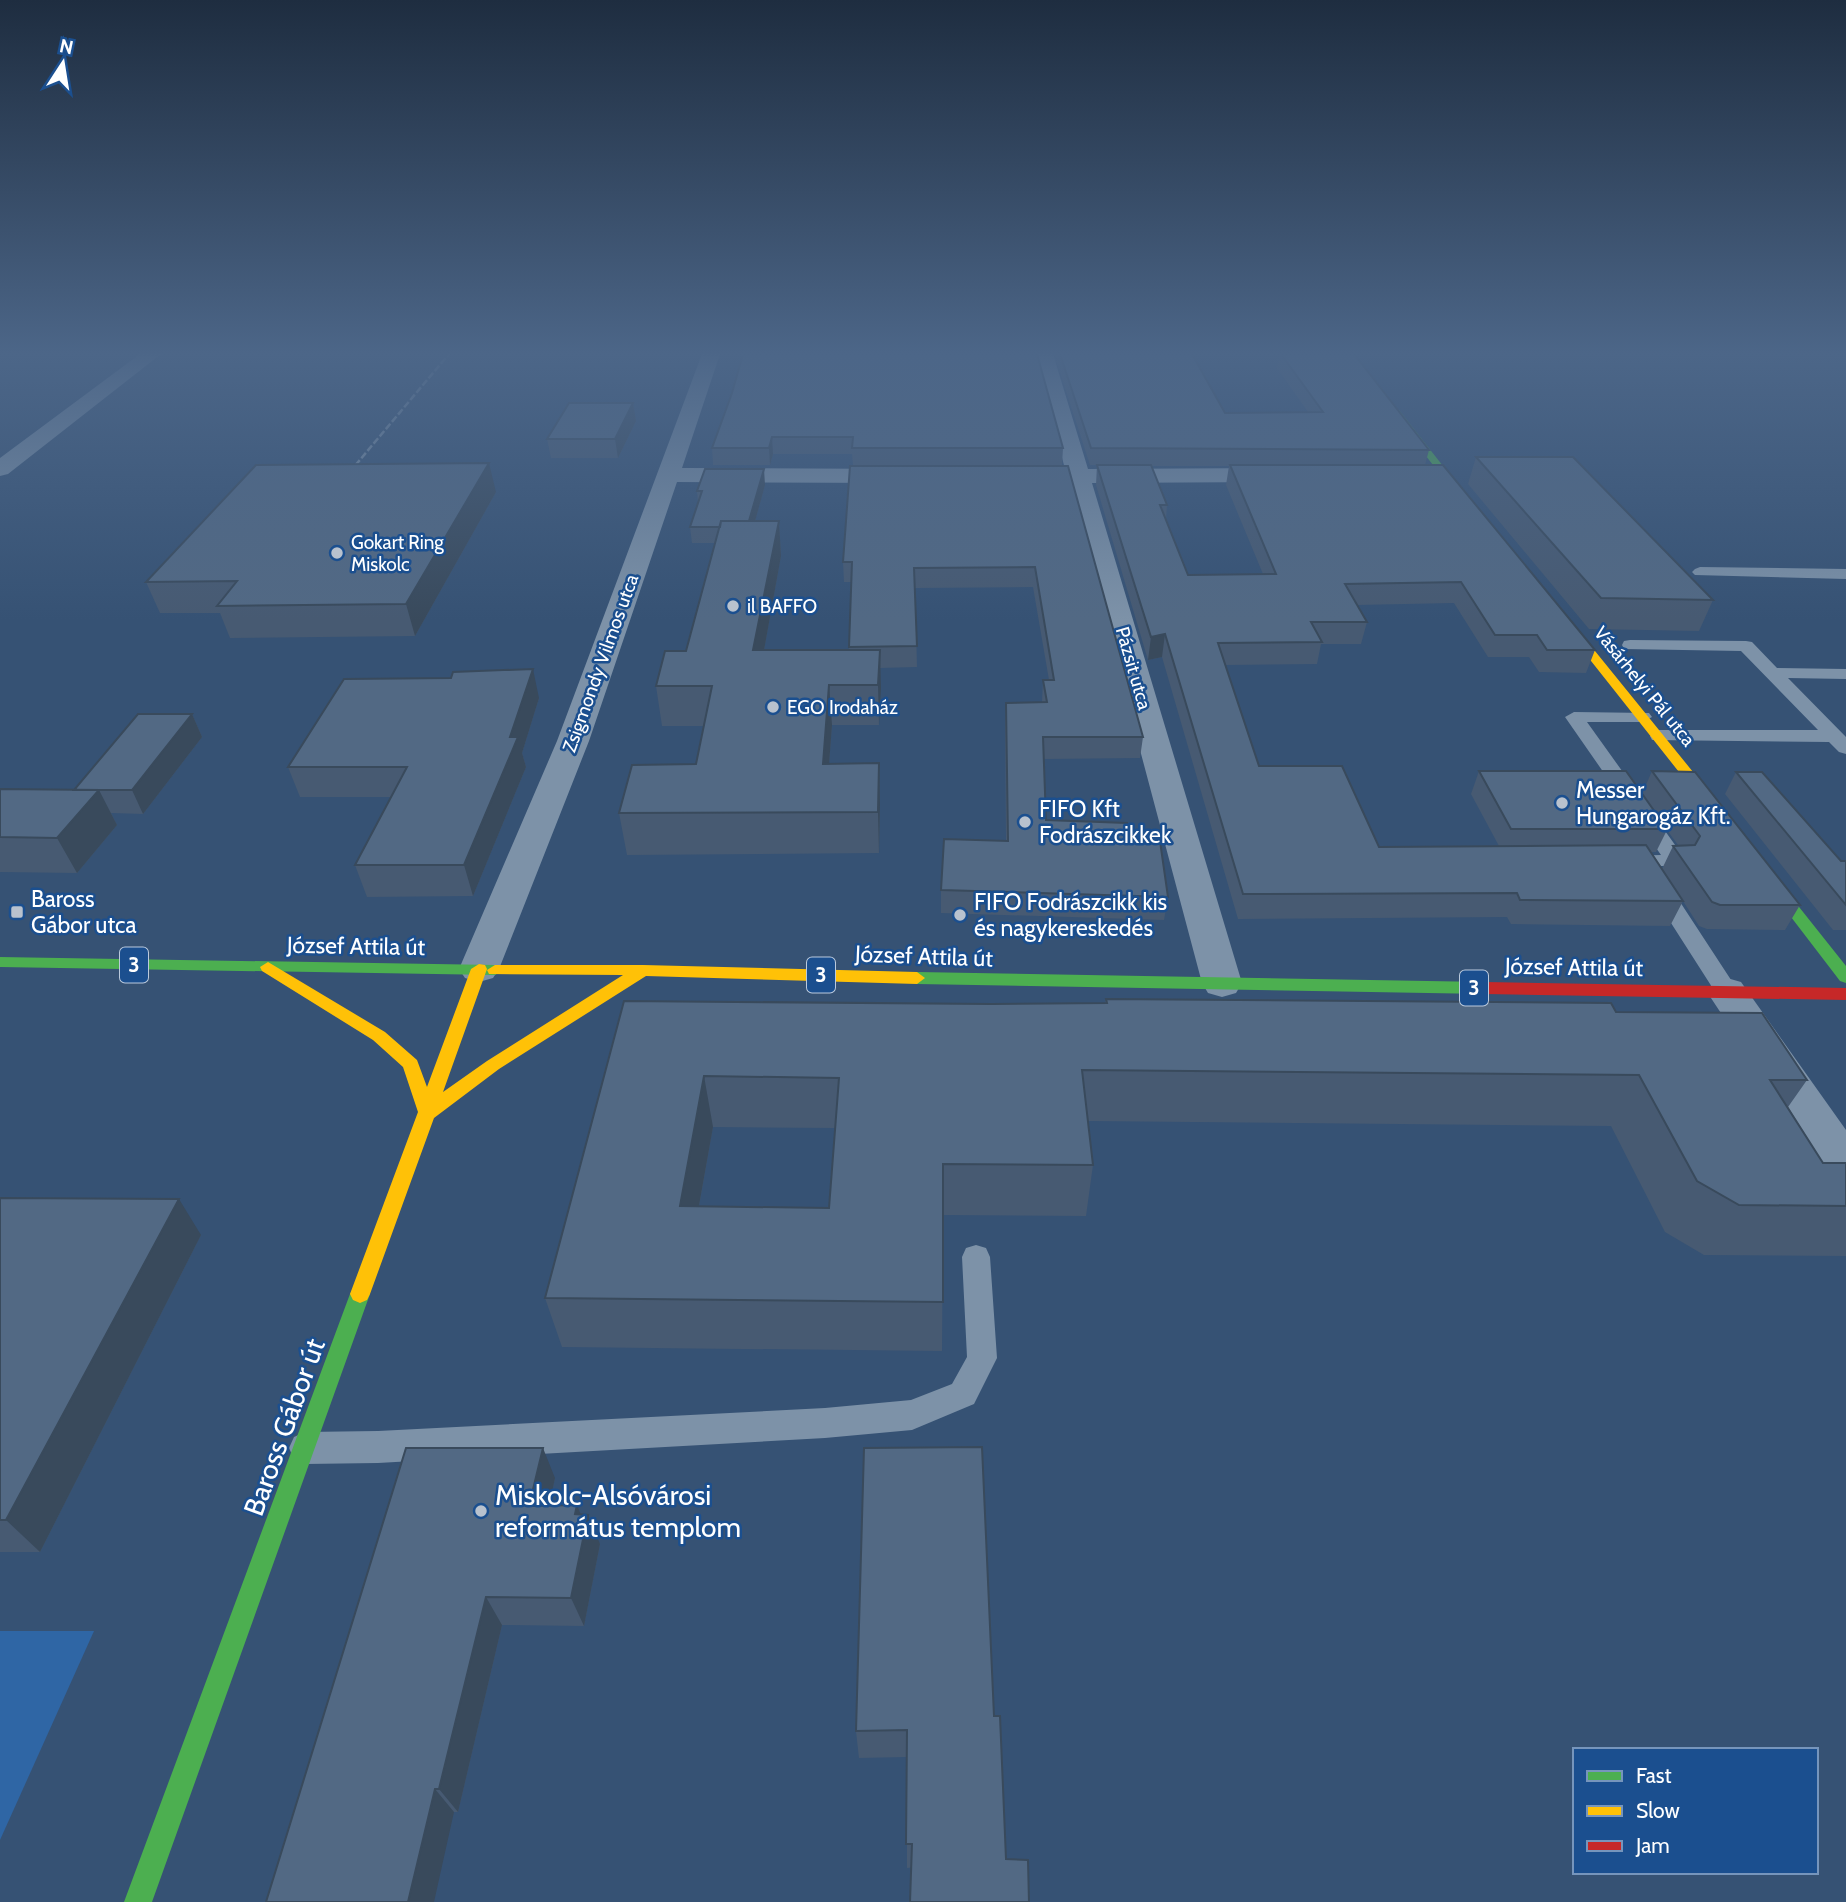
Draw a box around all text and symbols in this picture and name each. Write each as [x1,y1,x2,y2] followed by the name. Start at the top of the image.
[28,28,98,98] north arrow
[57,34,75,60] text: N
[351,531,444,576] place label: Gokart Ring Miskolc
[329,545,345,561] marker: Gokart Ring Miskolc
[558,571,643,755] street label: Zsigmondy Vilmos utca
[747,595,817,618] place label: il BAFFO
[725,598,741,614] marker: il BAFFO
[1589,622,1700,751] street label: Vásárhelyi Pál utca
[1111,624,1156,712] street label: Pázsit utca
[787,696,898,719] place label: EGO Irodaház
[765,699,781,715] marker: EGO Irodaház
[1576,776,1730,830] place label: Messer Hungarogáz Kft.
[1039,795,1172,849] place label: FIFO Kft Fodrászcikkek
[1554,795,1570,811] marker: Messer Hungarogáz Kft.
[1017,814,1033,830] marker: FIFO Kft Fodrászcikkek
[31,885,137,939] place label: Baross Gábor utca
[974,888,1167,942] place label: FIFO Fodrászcikk kis és nagykereskedés
[9,904,25,920] marker: Baross Gábor utca
[952,907,968,923] marker: FIFO Fodrászcikk kis és nagykereskedés
[286,931,426,961] street label: József Attila út
[853,940,994,972] street label: József Attila út
[120,948,148,982] road number: 3
[1504,952,1644,982] street label: József Attila út
[807,958,835,992] road number: 3
[1460,970,1488,1006] road number: 3
[236,1334,332,1520] street label: Baross Gábor út
[495,1478,741,1544] place label: Miskolc-Alsóvárosi református templom
[473,1503,489,1519] marker: Miskolc-Alsóvárosi református templom
[1573,1748,1818,1874] legend
[1636,1763,1672,1788] text: Fast
[1636,1798,1680,1823] text: Slow
[1635,1833,1670,1858] text: Jam

